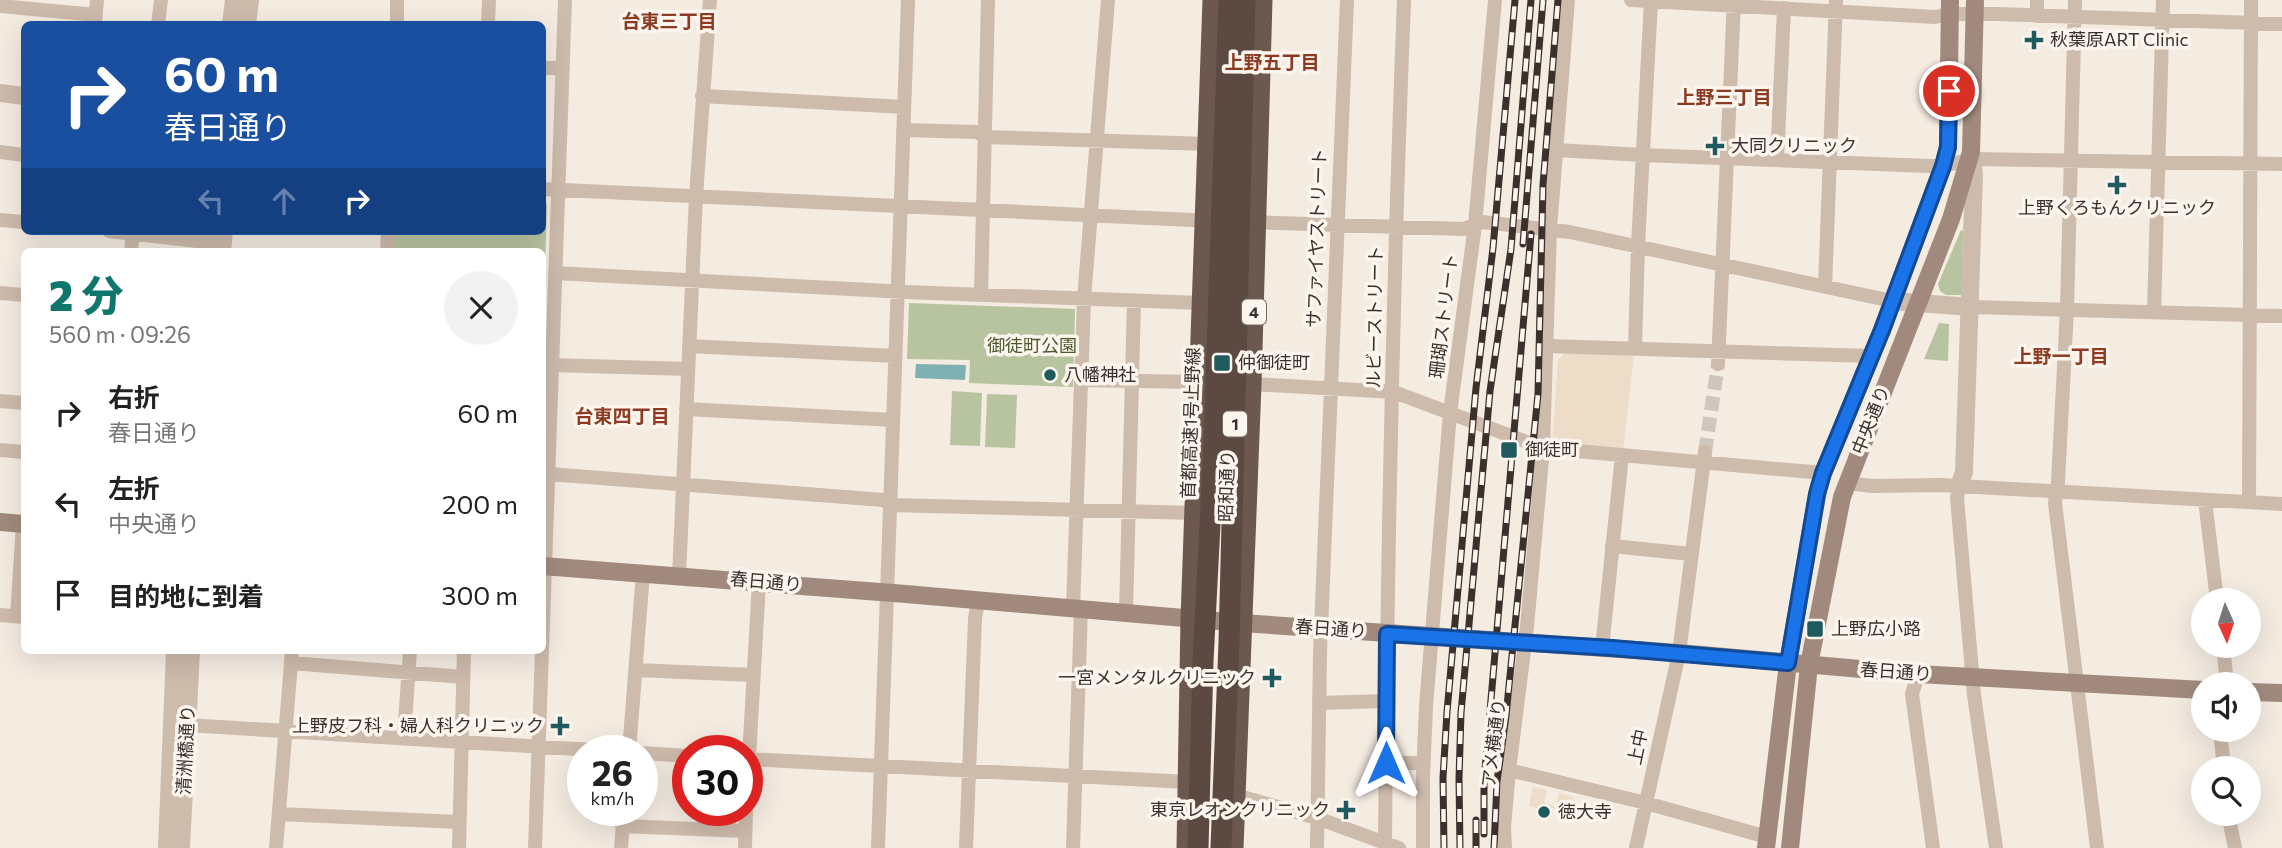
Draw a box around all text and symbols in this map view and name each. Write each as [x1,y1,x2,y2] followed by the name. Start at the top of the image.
[621,9,717,32] district label: 台東三丁目
[2050,28,2189,50] place label: 秋葉原ART Clinic
[2024,30,2044,50] marker: 秋葉原ART Clinic
[164,42,279,102] text: 60 m
[49,49,140,140] icon: right
[1224,50,1320,73] district label: 上野五丁目
[1919,61,1979,121] pin
[1930,72,1968,110] icon: arrive
[1676,85,1772,108] district label: 上野三丁目
[164,106,292,146] text: 春日通り
[1731,134,1857,156] place label: 大同クリニック
[1705,136,1725,156] marker: 大同クリニック
[1302,148,1330,328] street label: サファイヤストリート
[2107,175,2127,195] marker: 上野くろもんクリニック
[192,182,230,220] icon: left
[265,182,303,220] icon: ahead
[338,182,376,220] icon: right
[2018,196,2216,218] place label: 上野くろもんクリニック
[1362,245,1386,389] street label: ルビーストリート
[1424,252,1462,380] street label: 珊瑚ストリート
[49,268,123,320] text: 2 分
[444,271,518,345] button: close
[1242,300,1266,324] road number: 4
[49,320,191,348] text: 560 m · 09:26
[987,334,1077,356] park label: 御徒町公園
[2013,344,2109,367] district label: 上野一丁目
[1176,347,1204,499] street label: 首都高速1号上野線
[1238,351,1310,373] place label: 仲御徒町
[1212,353,1232,373] marker: 仲御徒町
[1064,363,1136,385] place label: 八幡神社
[1042,367,1058,383] marker: 八幡神社
[108,381,160,412] text: 右折
[1846,382,1894,457] street label: 中央通り
[49,394,87,432] icon: right
[458,397,518,428] text: 60 m
[574,404,670,427] district label: 台東四丁目
[1223,412,1247,436] road number: 1
[108,418,200,446] text: 春日通り
[1525,438,1579,460] place label: 御徒町
[1499,440,1519,460] marker: 御徒町
[1214,450,1238,522] street label: 昭和通り
[108,472,160,503] text: 左折
[49,485,87,523] icon: left
[442,488,518,519] text: 200 m
[108,509,200,537] text: 中央通り
[729,567,803,595] street label: 春日通り
[49,576,87,614] icon: arrive
[442,579,518,610] text: 300 m
[108,580,264,611] text: 目的地に到着
[2191,588,2261,658] north arrow
[2191,588,2261,826] map controls
[1294,615,1368,641] street label: 春日通り
[1831,617,1921,639] place label: 上野広小路
[1805,619,1825,639] marker: 上野広小路
[1859,658,1933,684] street label: 春日通り
[1058,666,1256,688] place label: 一宮メンタルクリニック
[1262,668,1282,688] marker: 一宮メンタルクリニック
[2191,672,2261,742] button: sound
[1477,697,1509,788] street label: アメ横通り
[172,704,198,795] street label: 清洲橋通り
[292,714,544,736] place label: 上野皮フ科・婦人科クリニック
[550,716,570,736] marker: 上野皮フ科・婦人科クリニック
[1349,726,1423,800] position arrow
[1623,727,1652,767] street label: 上中
[672,735,763,826] speed limit sign: 30
[592,750,633,793] text: 26
[2191,756,2261,826] button: search
[591,787,634,809] text: km/h
[1150,798,1330,820] place label: 東京レオンクリニック
[1336,800,1356,820] marker: 東京レオンクリニック
[1558,800,1612,822] place label: 徳大寺
[1536,804,1552,820] marker: 徳大寺

